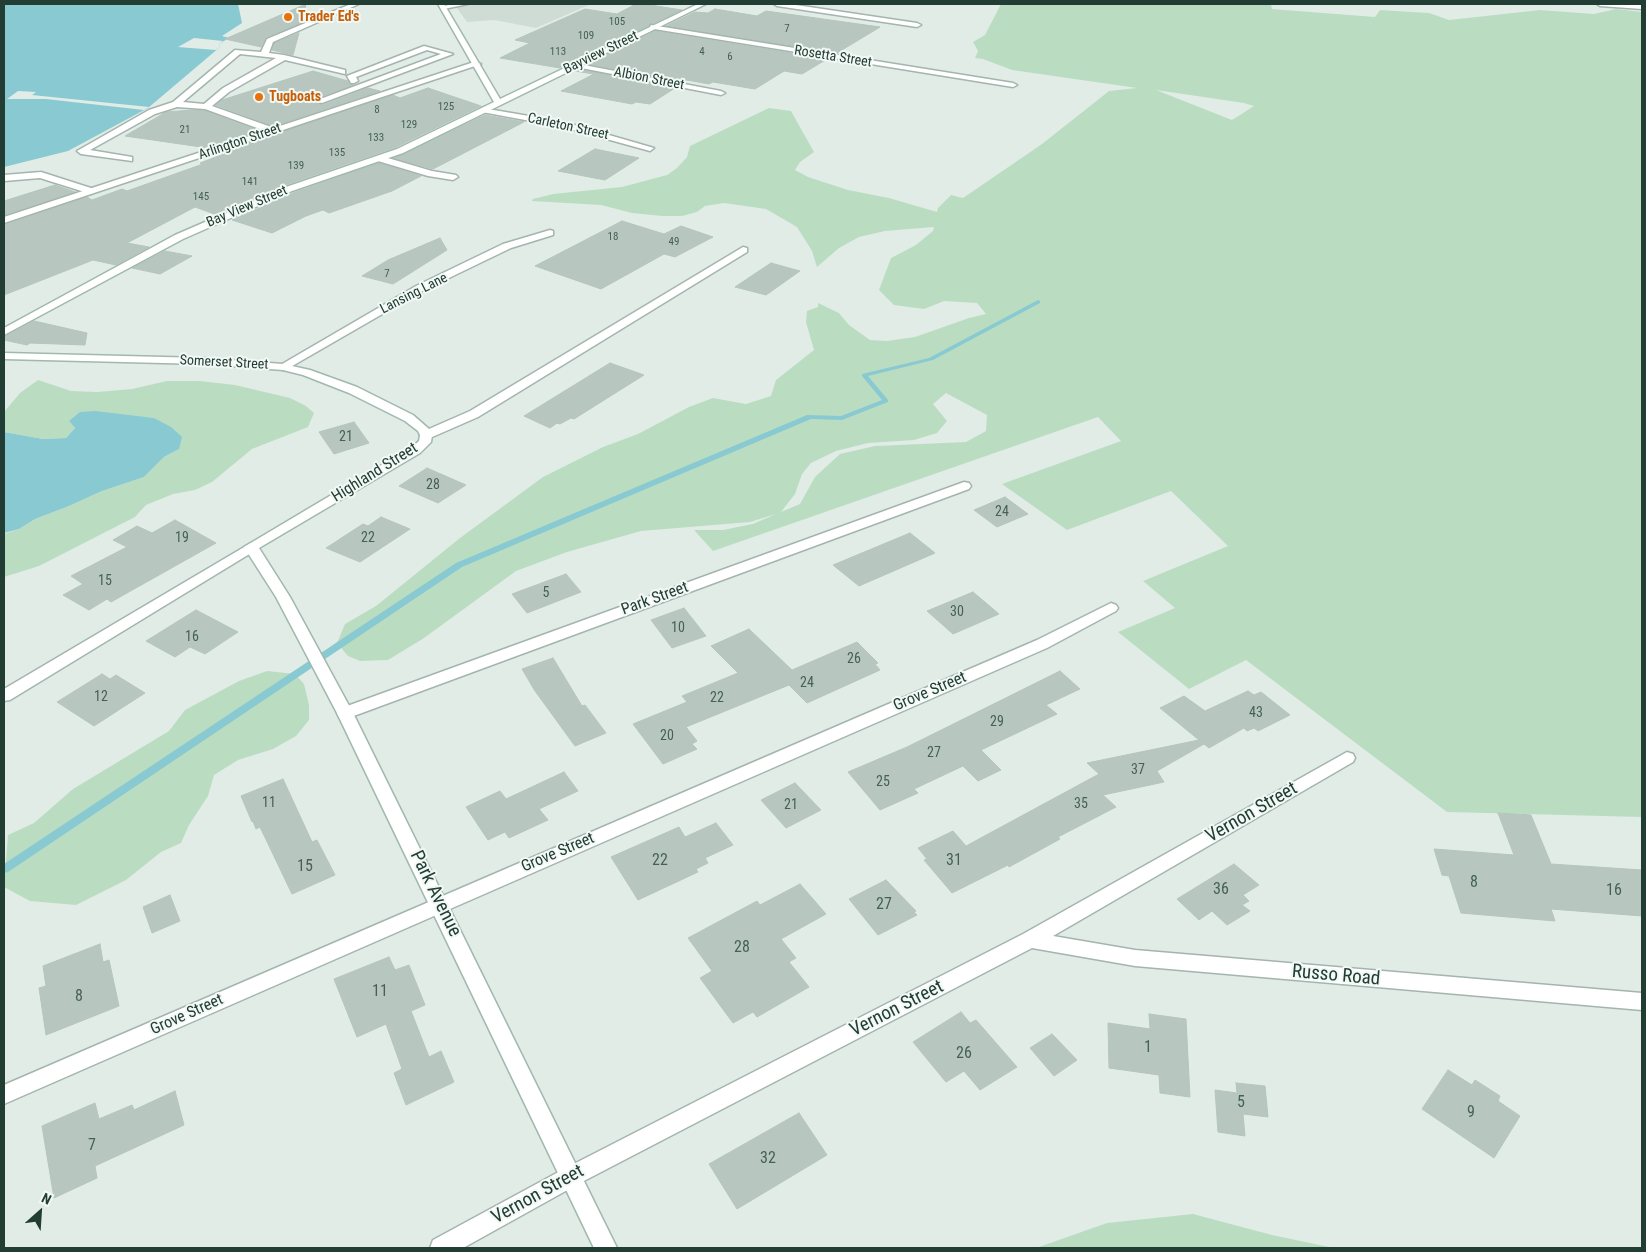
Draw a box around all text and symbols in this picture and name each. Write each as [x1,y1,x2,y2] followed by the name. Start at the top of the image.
[298,9,359,25] place label: Trader Ed's
[282,11,294,23] marker: Trader Ed's
[609,15,625,29] house number: 105
[784,22,790,36] house number: 7
[561,28,641,78] street label: Bayview Street
[578,29,594,43] house number: 109
[793,43,873,71] street label: Rosetta Street
[550,45,566,59] house number: 113
[699,45,705,59] house number: 4
[727,50,733,64] house number: 6
[612,64,686,94] street label: Albion Street
[269,89,321,105] place label: Tugboats
[253,91,265,103] marker: Tugboats
[438,100,454,114] house number: 125
[374,103,380,117] house number: 8
[526,110,610,144] street label: Carleton Street
[401,118,417,132] house number: 129
[196,120,284,164] street label: Arlington Street
[180,123,190,137] house number: 21
[368,131,384,145] house number: 133
[329,146,345,160] house number: 135
[288,159,304,173] house number: 139
[242,175,258,189] house number: 141
[204,182,290,232] street label: Bay View Street
[193,190,209,204] house number: 145
[608,230,618,244] house number: 18
[669,235,679,249] house number: 49
[384,267,390,281] house number: 7
[378,270,450,318] street label: Lansing Lane
[179,352,269,374] street label: Somerset Street
[339,429,353,445] house number: 21
[329,439,421,507] street label: Highland Street
[426,477,440,493] house number: 28
[995,504,1009,520] house number: 24
[175,530,189,546] house number: 19
[361,530,375,546] house number: 22
[98,573,112,589] house number: 15
[619,578,691,620] street label: Park Street
[543,585,549,601] house number: 5
[950,604,964,620] house number: 30
[671,620,685,636] house number: 10
[185,629,199,645] house number: 16
[847,651,861,667] house number: 26
[891,668,969,716] street label: Grove Street
[800,675,814,691] house number: 24
[94,689,108,705] house number: 12
[710,690,724,706] house number: 22
[1249,705,1263,721] house number: 43
[990,714,1004,730] house number: 29
[660,728,674,744] house number: 20
[927,745,941,761] house number: 27
[1131,762,1145,778] house number: 37
[876,774,890,790] house number: 25
[1202,778,1302,848] street label: Vernon Street
[262,795,276,811] house number: 11
[1074,796,1088,812] house number: 35
[784,797,798,813] house number: 21
[519,829,597,877] street label: Grove Street
[404,847,466,941] street label: Park Avenue
[652,851,668,871] house number: 22
[946,851,962,871] house number: 31
[297,857,313,877] house number: 15
[1470,873,1478,893] house number: 8
[1213,880,1229,900] house number: 36
[1606,881,1622,901] house number: 16
[876,895,892,915] house number: 27
[734,938,750,958] house number: 28
[1291,961,1381,991] street label: Russo Road
[846,976,948,1042] street label: Vernon Street
[372,982,388,1002] house number: 11
[75,987,83,1007] house number: 8
[148,990,226,1040] street label: Grove Street
[1144,1038,1152,1058] house number: 1
[956,1044,972,1064] house number: 26
[1237,1093,1245,1113] house number: 5
[1467,1103,1475,1123] house number: 9
[88,1136,96,1156] house number: 7
[760,1149,776,1169] house number: 32
[488,1160,588,1230] street label: Vernon Street
[15,1187,65,1237] north arrow
[39,1189,54,1208] text: N

